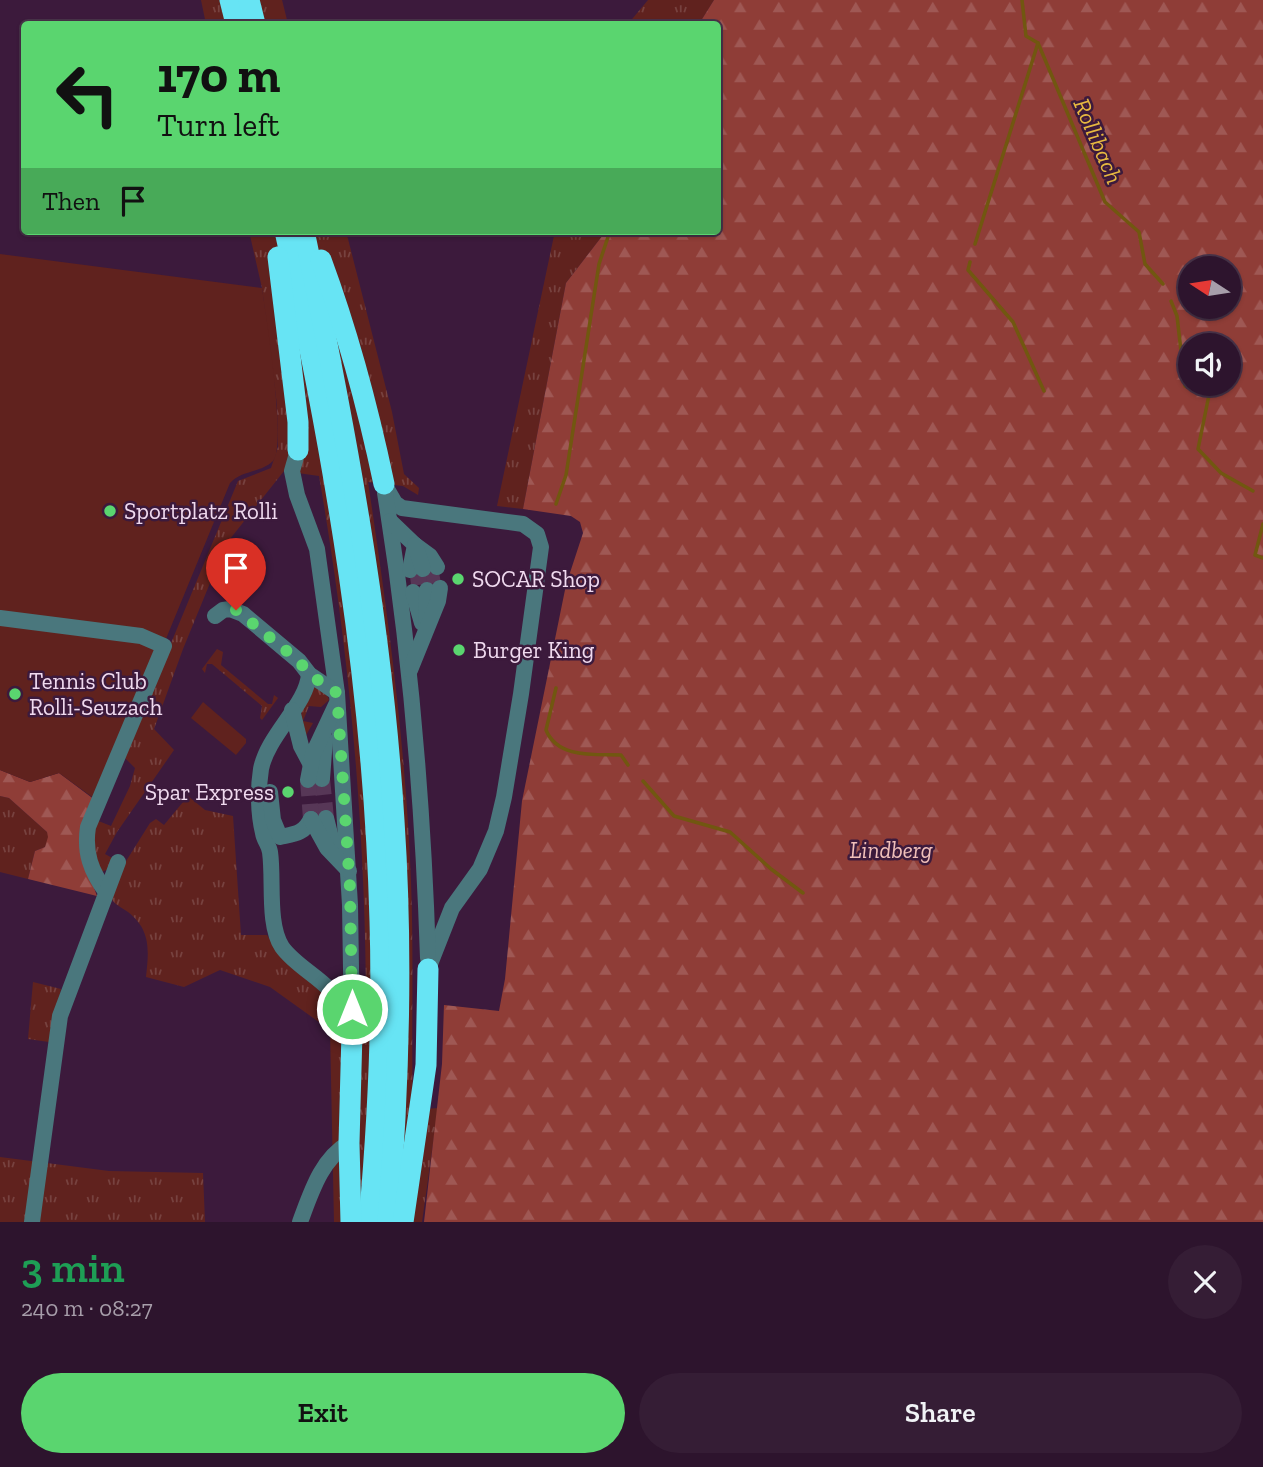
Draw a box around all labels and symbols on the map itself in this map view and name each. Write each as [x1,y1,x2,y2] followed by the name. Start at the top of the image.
[1068,94,1129,188] water label: Rollibach
[1178,256,1241,318] north arrow
[124,497,278,525] place label: Sportplatz Rolli
[102,503,118,519] marker: Sportplatz Rolli
[206,538,266,610] pin
[472,565,600,593] place label: SOCAR Shop
[450,571,466,587] marker: SOCAR Shop
[473,636,595,664] place label: Burger King
[451,642,467,658] marker: Burger King
[29,667,162,721] place label: Tennis Club Rolli-Seuzach
[7,686,23,702] marker: Tennis Club Rolli-Seuzach
[145,778,274,806] place label: Spar Express
[280,784,296,800] marker: Spar Express
[850,836,933,864] park label: Lindberg
[315,972,389,1046] position arrow

